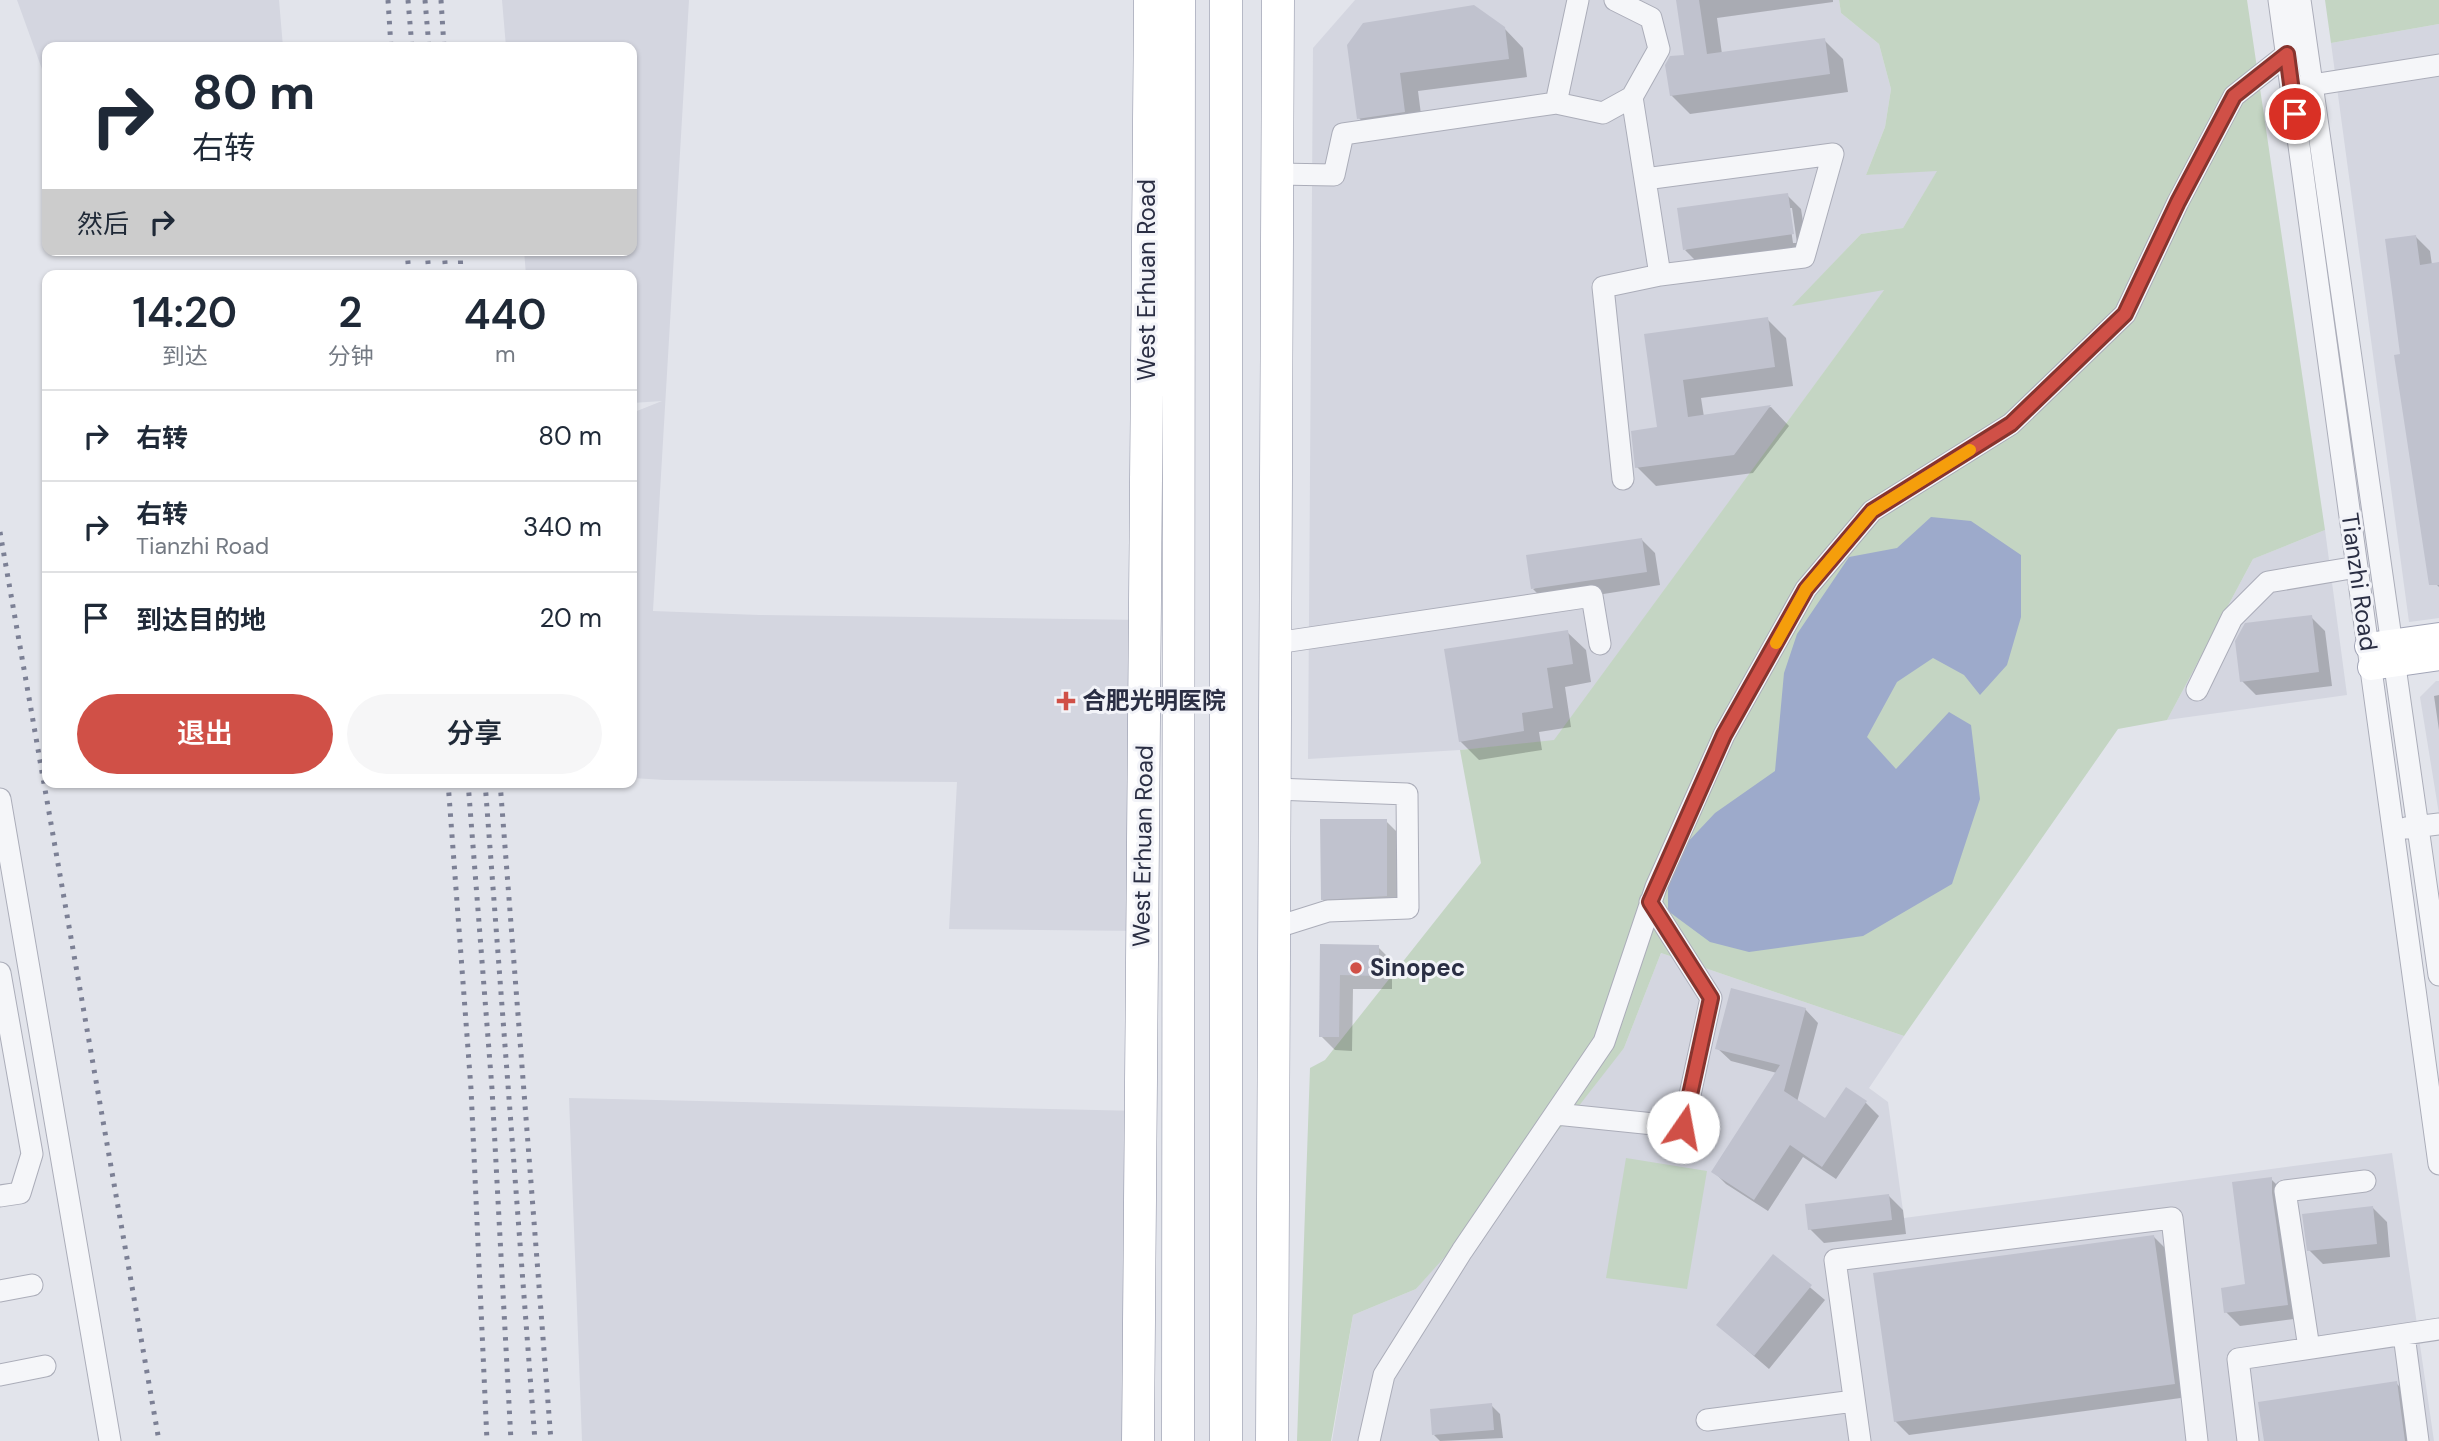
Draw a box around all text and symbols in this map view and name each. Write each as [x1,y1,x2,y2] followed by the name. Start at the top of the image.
[192,60,315,124] text: 80 m
[77,70,168,161] icon: right
[2265,84,2325,144] pin
[2276,95,2314,133] icon: arrive
[192,127,256,169] text: 右转
[1131,179,1162,381] street label: West Erhuan Road
[143,203,181,241] icon: right
[77,207,129,241] text: 然后
[132,285,237,340] text: 14:20
[338,285,363,340] text: 2
[464,287,547,342] text: 440
[495,339,515,369] text: m
[162,341,208,371] text: 到达
[327,341,373,371] text: 分钟
[77,417,115,455] icon: right
[538,419,602,453] text: 80 m
[136,421,188,455] text: 右转
[136,497,188,531] text: 右转
[77,508,115,546] icon: right
[523,510,602,544] text: 340 m
[2334,511,2385,653] street label: Tianzhi Road
[136,531,269,561] text: Tianzhi Road
[77,599,115,637] icon: arrive
[539,601,602,635] text: 20 m
[136,603,266,637] text: 到达目的地
[1082,685,1226,716] place label: 合肥光明医院
[1056,691,1076,711] marker: 合肥光明医院
[77,694,333,774] button: 退出
[347,694,602,774] button: 分享
[1125,745,1160,947] street label: West Erhuan Road
[1370,952,1465,983] place label: Sinopec
[1348,960,1364,976] marker: Sinopec
[1646,1090,1720,1164] position arrow

